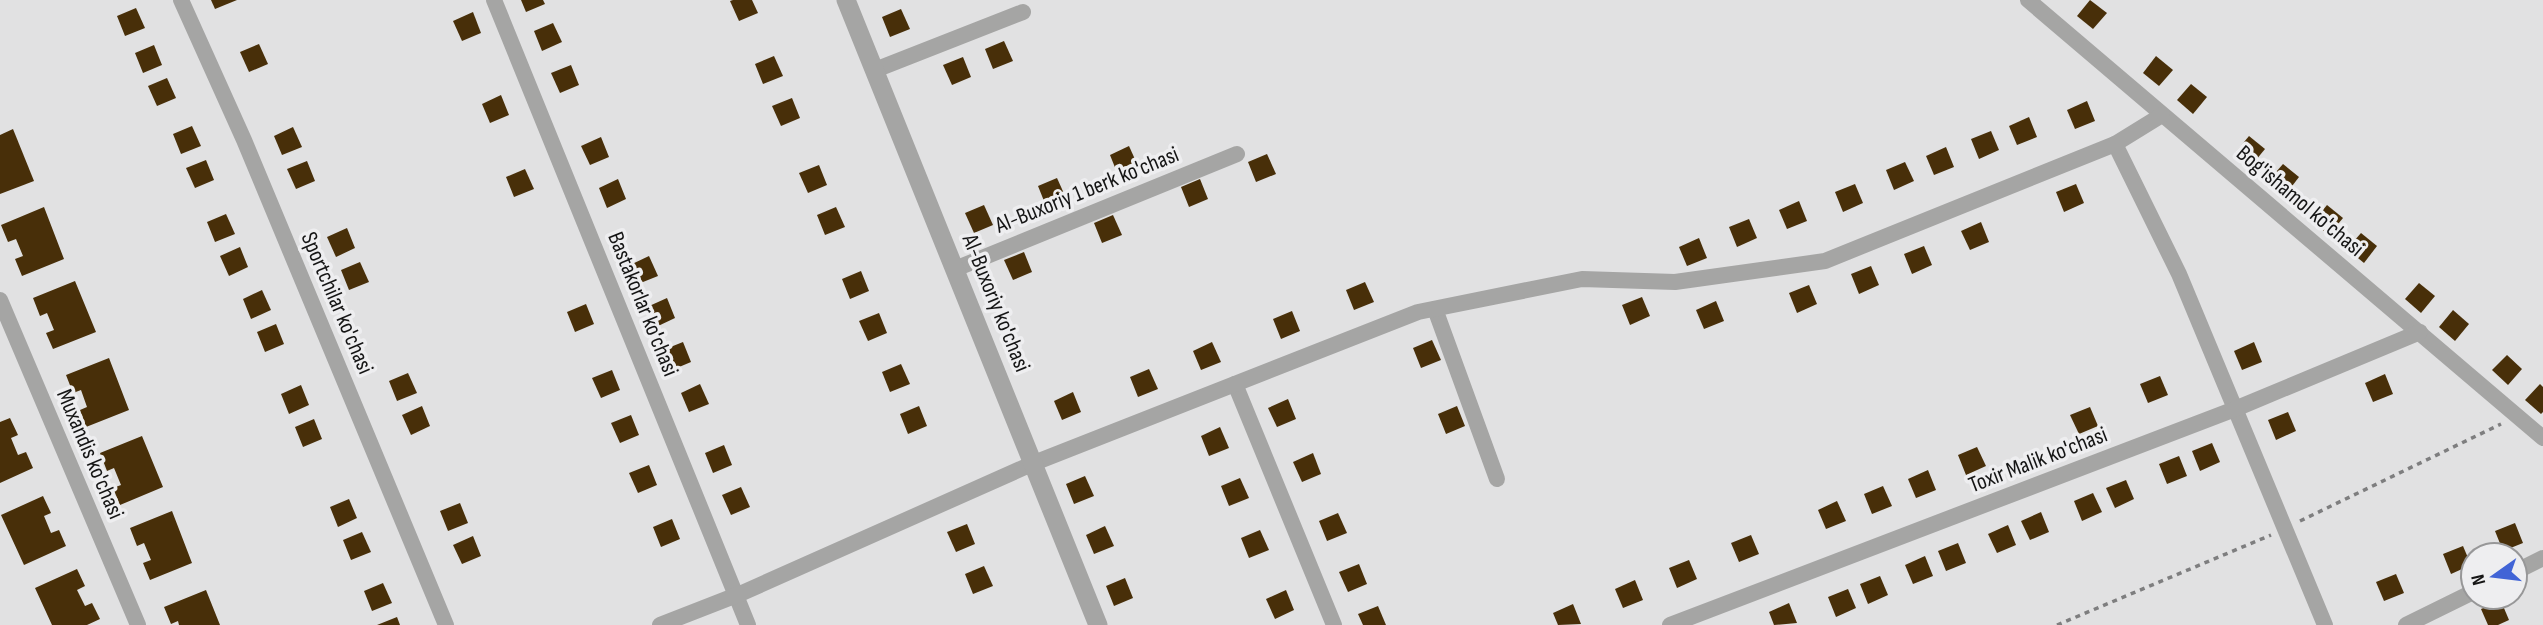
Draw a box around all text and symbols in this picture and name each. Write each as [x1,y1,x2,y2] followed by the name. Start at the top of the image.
[2230,139,2370,263] street label: Bog'ishamol ko'chasi
[990,140,1183,240] street label: Al-Buxoriy 1 berk ko'chasi
[295,228,379,378] street label: Sportchilar ko'chasi
[601,228,685,380] street label: Bastakorlar ko'chasi
[955,229,1036,376] street label: Al-Buxoriy ko'chasi
[50,385,130,523] street label: Muxandis ko'chasi
[1965,421,2111,499] street label: Toxir Malik ko'chasi
[2459,541,2529,611] north arrow
[2467,572,2491,587] text: N

